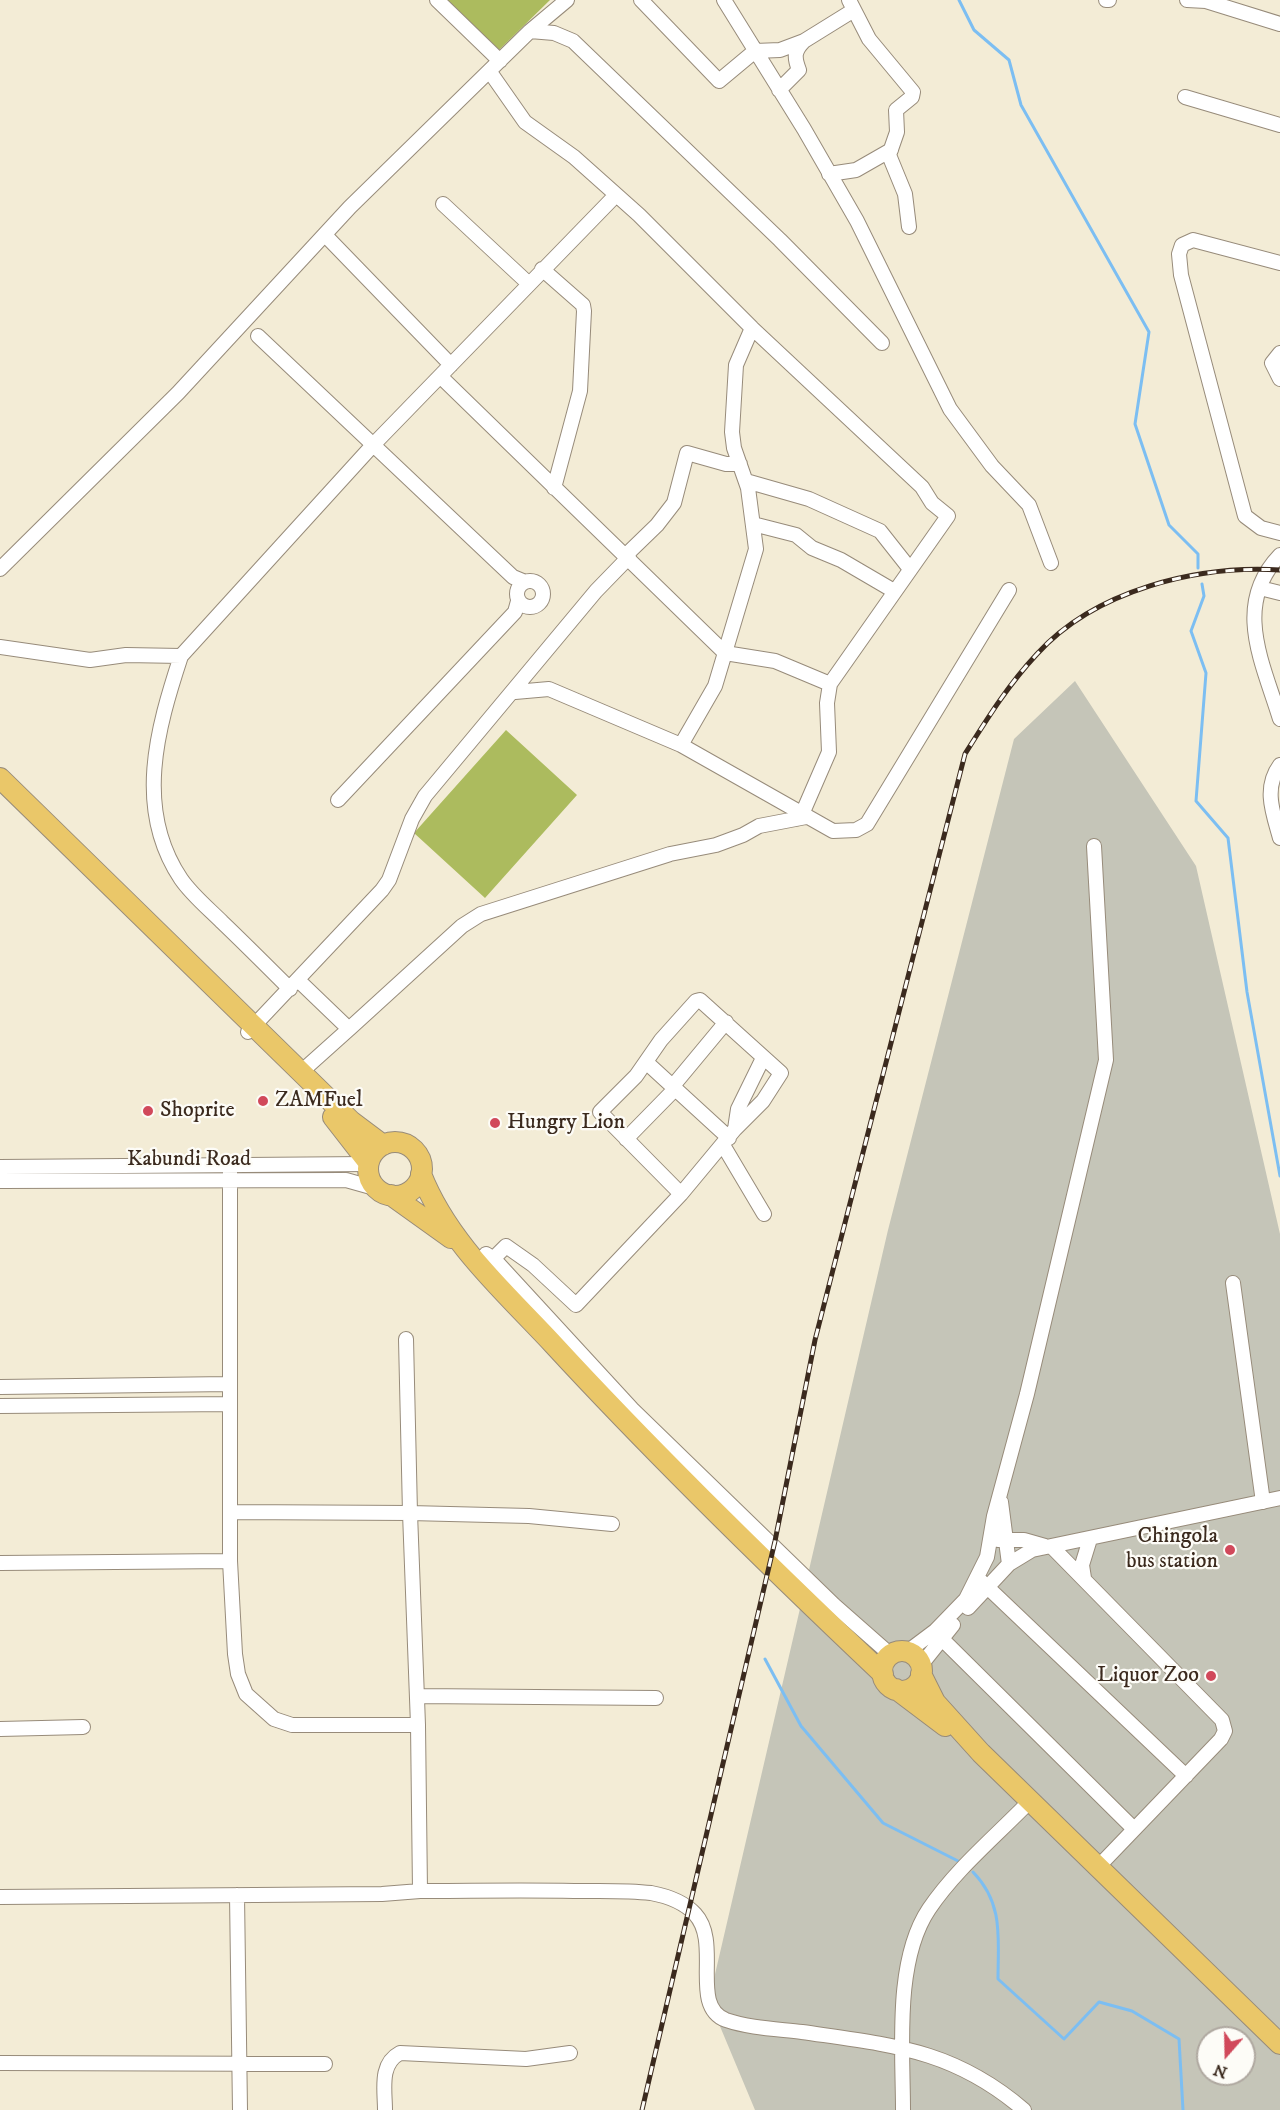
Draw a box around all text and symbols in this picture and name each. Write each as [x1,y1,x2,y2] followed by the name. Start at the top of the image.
[275,1088,362,1114] place label: ZAMFuel
[256,1094,270,1108] marker: ZAMFuel
[160,1098,235,1124] place label: Shoprite
[141,1104,155,1118] marker: Shoprite
[507,1110,625,1136] place label: Hungry Lion
[488,1116,502,1130] marker: Hungry Lion
[127,1147,251,1173] street label: Kabundi Road
[1126,1524,1218,1576] place label: Chingola bus station
[1223,1543,1237,1557] marker: Chingola bus station
[1097,1663,1199,1689] place label: Liquor Zoo
[1204,1669,1218,1683] marker: Liquor Zoo
[1196,2026,1256,2086] north arrow
[1211,2059,1230,2083] text: N

